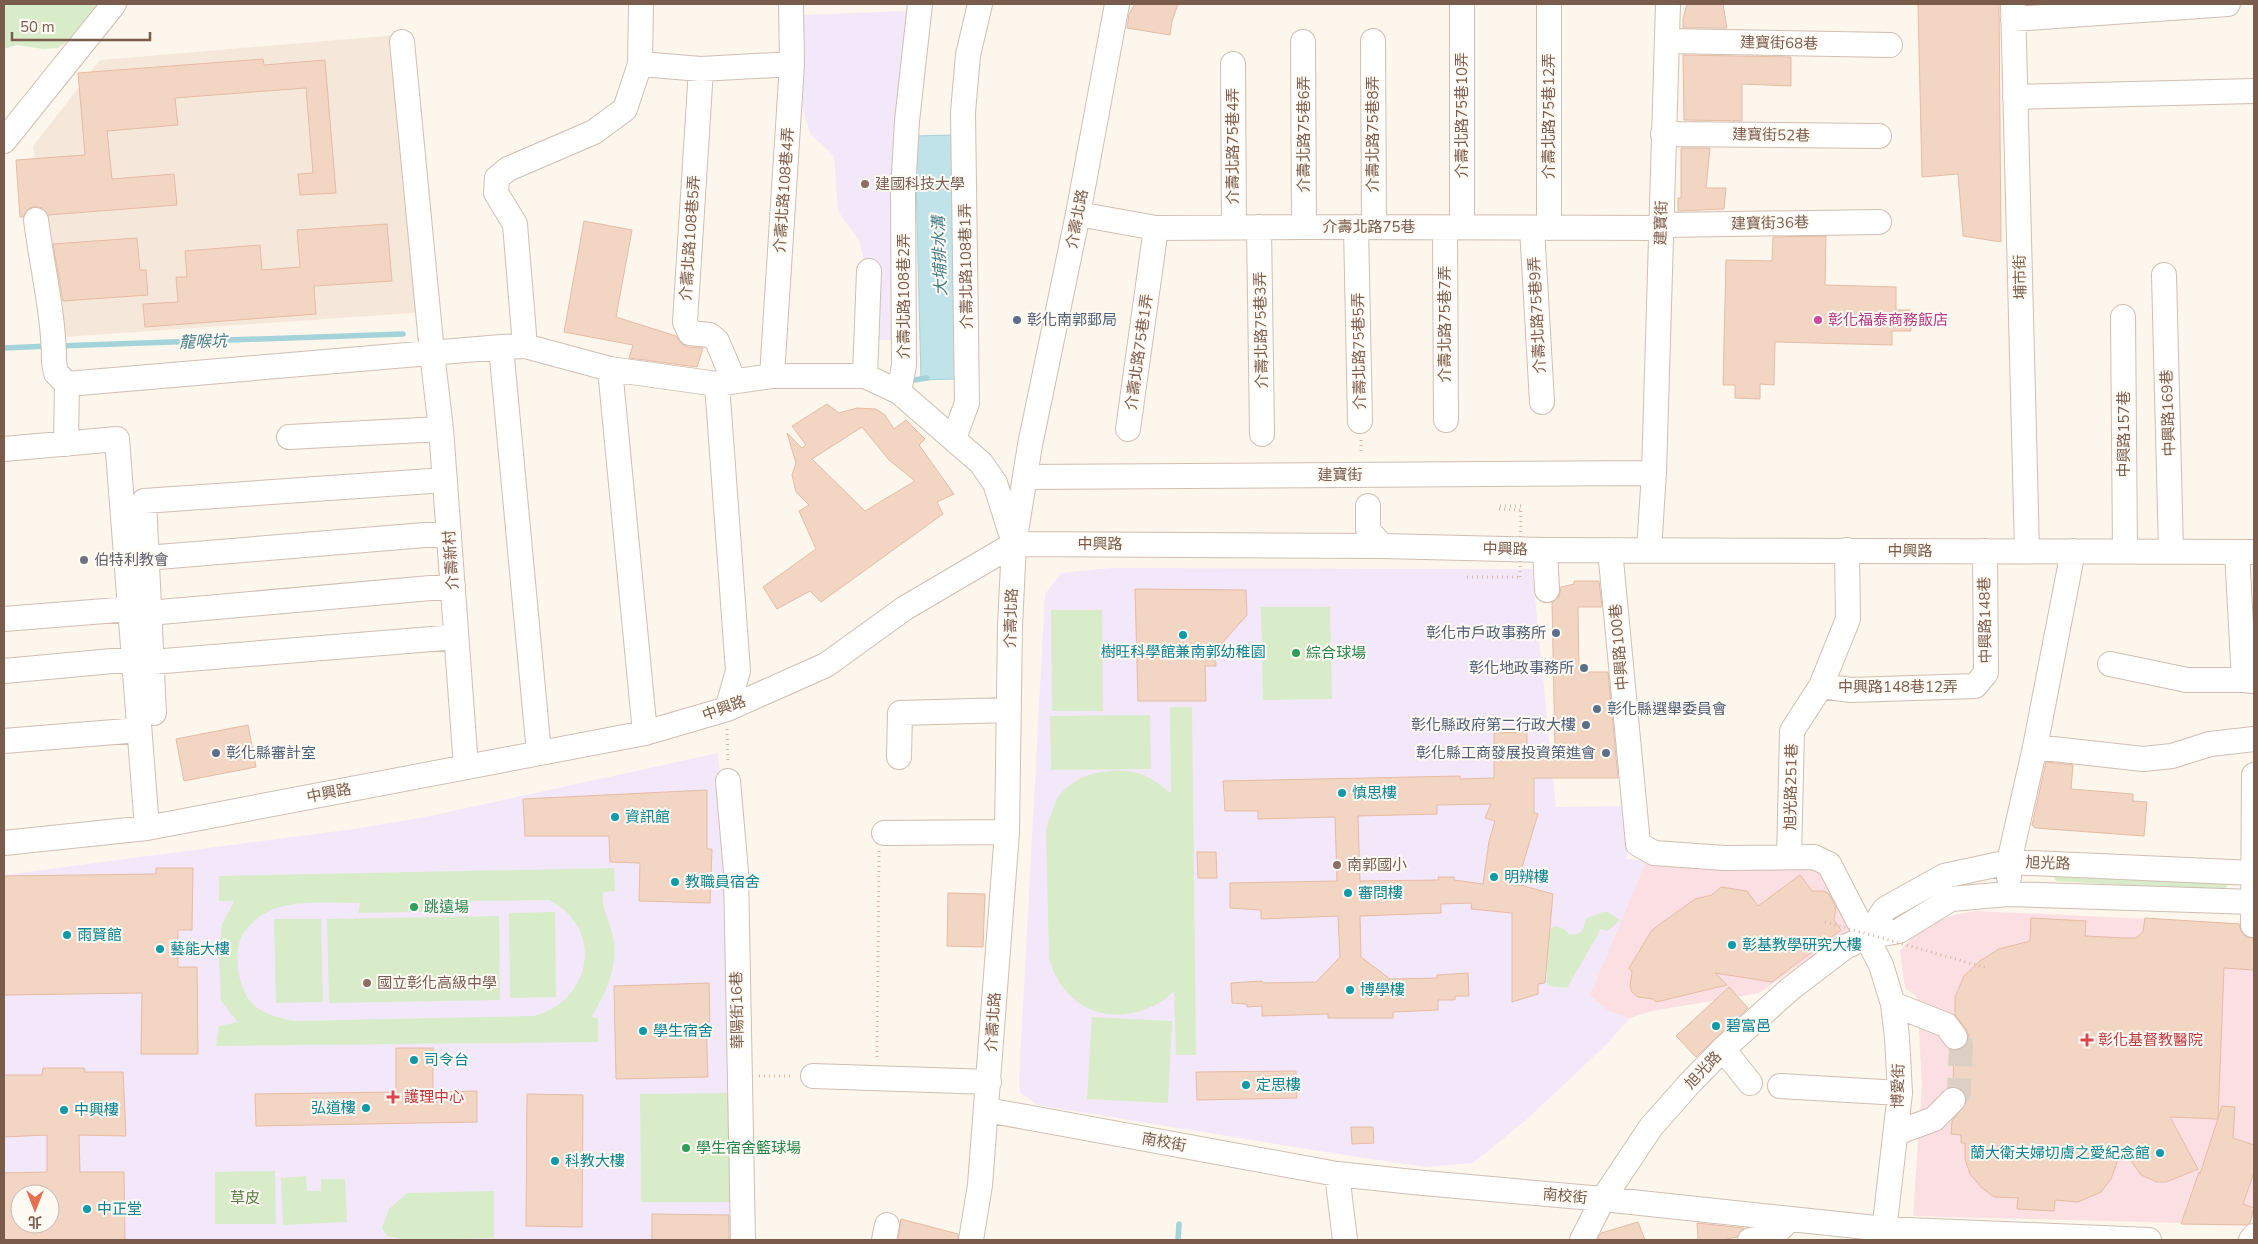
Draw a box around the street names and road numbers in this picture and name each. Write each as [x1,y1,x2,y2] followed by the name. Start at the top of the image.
[1740,32,1818,54] street label: 建寶街68巷
[1452,52,1472,178] street label: 介壽北路75巷10弄
[1539,53,1559,179] street label: 介壽北路75巷12弄
[1294,75,1314,193] street label: 介壽北路75巷6弄
[1363,75,1383,193] street label: 介壽北路75巷8弄
[1223,87,1243,205] street label: 介壽北路75巷4弄
[1732,124,1810,146] street label: 建寶街52巷
[770,126,798,254] street label: 介壽北路108巷4弄
[676,174,704,302] street label: 介壽北路108巷5弄
[1061,188,1093,250] street label: 介壽北路
[1651,200,1671,246] street label: 建寶街
[955,203,977,329] street label: 介壽北路108巷1弄
[1731,212,1809,234] street label: 建寶街36巷
[1322,217,1416,237] street label: 介壽北路75巷
[894,233,914,359] street label: 介壽北路108巷2弄
[2010,254,2030,300] street label: 埔市街
[1524,256,1550,374] street label: 介壽北路75巷9弄
[1435,265,1455,383] street label: 介壽北路75巷7弄
[1250,271,1272,389] street label: 介壽北路75巷3弄
[1348,292,1370,410] street label: 介壽北路75巷5弄
[1121,293,1157,411] street label: 介壽北路75巷1弄
[2156,369,2180,457] street label: 中興路169巷
[2114,390,2134,478] street label: 中興路157巷
[1317,465,1363,485] street label: 建寶街
[439,529,463,591] street label: 介壽新村
[1077,534,1123,554] street label: 中興路
[1482,539,1528,559] street label: 中興路
[1887,541,1933,561] street label: 中興路
[1974,576,1996,664] street label: 中興路148巷
[1000,588,1022,648] street label: 介壽北路
[1605,603,1633,691] street label: 中興路100巷
[1838,677,1958,697] street label: 中興路148巷12弄
[699,691,749,725] street label: 中興路
[1780,743,1802,831] street label: 旭光路251巷
[305,779,353,807] street label: 中興路
[2025,852,2071,874] street label: 旭光路
[726,971,748,1049] street label: 華陽街16巷
[981,991,1005,1053] street label: 介壽北路
[1680,1047,1726,1093] street label: 旭光路
[1888,1063,1908,1109] street label: 博愛街
[1140,1128,1188,1156] street label: 南校街
[1542,1184,1588,1208] street label: 南校街

